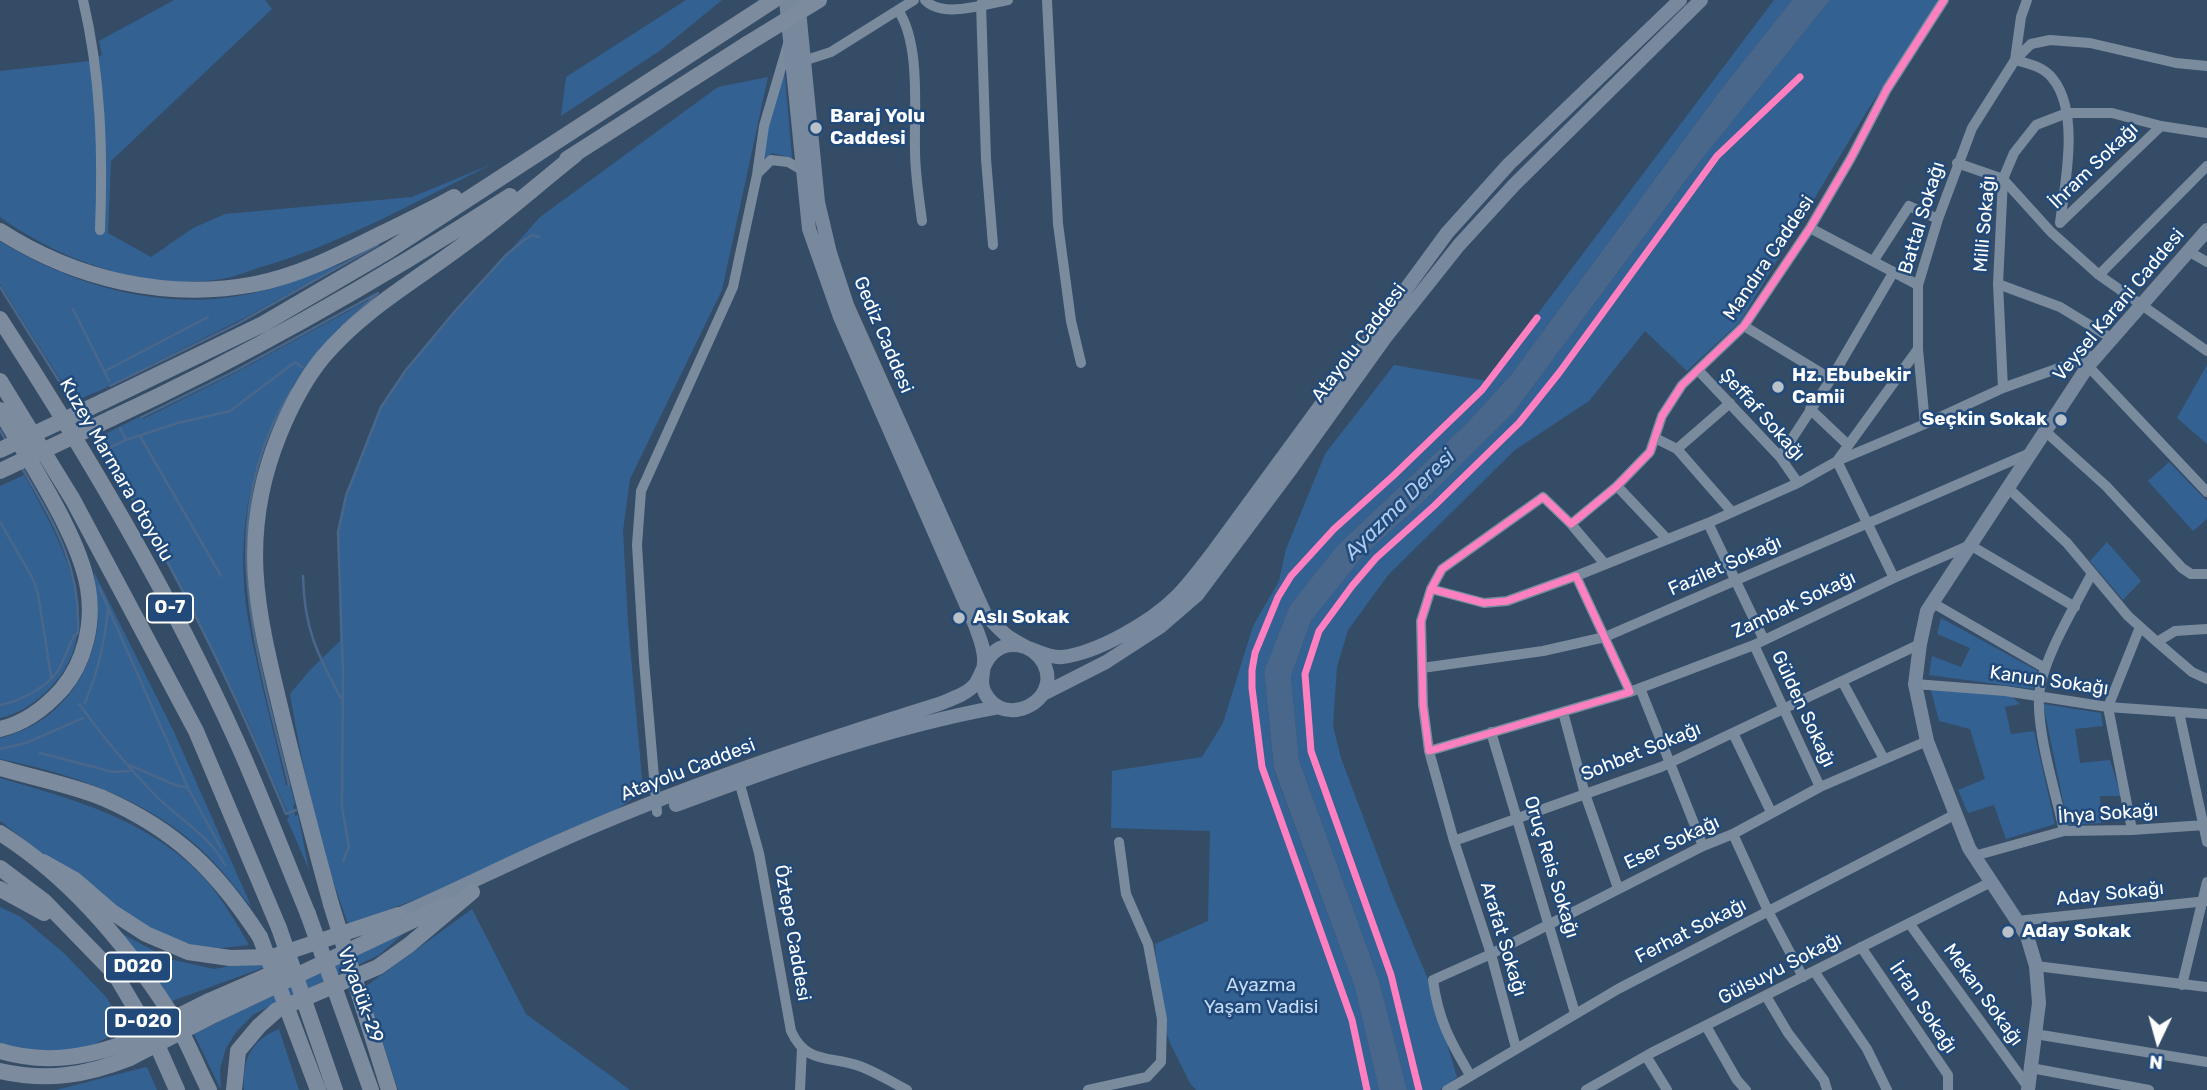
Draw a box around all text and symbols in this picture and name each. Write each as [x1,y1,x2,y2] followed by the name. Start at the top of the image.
[830,106,925,150] place label: Baraj Yolu Caddesi
[2045,118,2143,214] street label: İhram Sokağı
[808,120,824,136] marker: Baraj Yolu Caddesi
[1894,159,1950,277] street label: Battal Sokağı
[1969,175,2001,273] street label: Milli Sokağı
[1719,191,1819,325] street label: Mandıra Caddesi
[2048,224,2190,386] street label: Veysel Karani Caddesi
[848,273,918,397] street label: Gediz Caddesi
[1307,279,1411,407] street label: Atayolu Caddesi
[1715,364,1809,466] street label: Şeffaf Sokağı
[1792,365,1911,409] place label: Hz. Ebubekir Camii
[54,374,178,566] street label: Kuzey Marmara Otoyolu
[1770,379,1786,395] marker: Hz. Ebubekir Camii
[1922,409,2047,431] place label: Seçkin Sokak
[2053,412,2069,428] marker: Seçkin Sokak
[1340,445,1460,565] water label: Ayazma Deresi
[1665,531,1785,601] street label: Fazilet Sokağı
[1729,566,1859,644] street label: Zambak Sokağı
[147,594,193,622] road number: O-7
[973,607,1069,629] place label: Aslı Sokak
[951,610,967,626] marker: Aslı Sokak
[1766,647,1840,771] street label: Gülden Sokağı
[1988,661,2110,701] street label: Kanun Sokağı
[1578,718,1704,786] street label: Sohbet Sokağı
[617,734,759,806] street label: Atayolu Caddesi
[1519,793,1583,941] street label: Oruç Reis Sokağı
[2057,799,2159,829] street label: İhya Sokağı
[1621,811,1723,875] street label: Eser Sokağı
[769,863,815,1003] street label: Öztepe Caddesi
[2055,877,2165,911] street label: Aday Sokağı
[1475,879,1531,999] street label: Arafat Sokağı
[1632,893,1750,969] street label: Ferhat Sokağı
[2022,921,2131,943] place label: Aday Sokak
[2000,924,2016,940] marker: Aday Sokak
[1714,928,1846,1010] street label: Gülsuyu Sokağı
[1938,939,2028,1051] street label: Mekan Sokağı
[332,944,388,1046] street label: Viyadük-29
[105,952,171,982] road number: D020
[1884,958,1962,1058] street label: İrfan Sokağı
[1204,975,1318,1019] park label: Ayazma Yaşam Vadisi
[2123,1006,2193,1076] north arrow
[106,1007,180,1036] road number: D-020
[2148,1050,2164,1074] text: N

